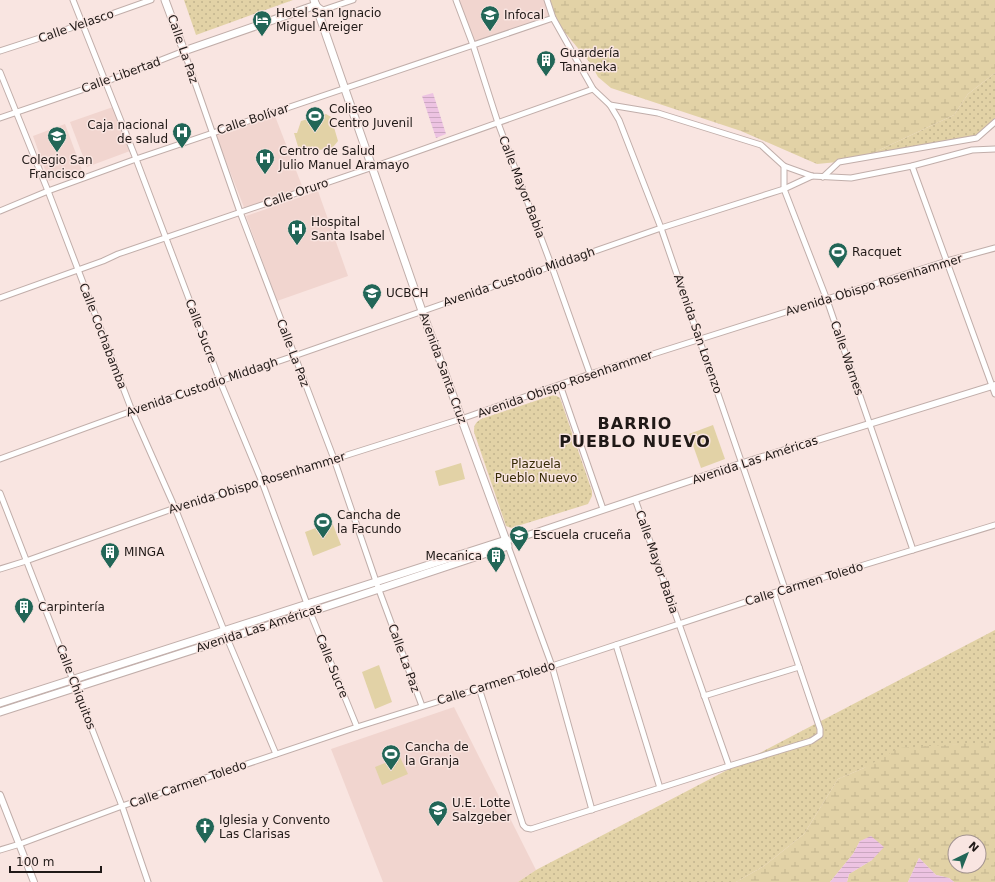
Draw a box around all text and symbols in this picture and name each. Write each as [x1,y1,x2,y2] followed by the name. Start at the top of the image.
[479,4,501,32] school or university icon: Infocal
[36,6,116,46] street label: Calle Velasco
[276,6,381,34] place label: Hotel San Ignacio Miguel Areiger
[504,8,544,22] place label: Infocal
[251,9,273,37] hotel icon: Hotel San Ignacio Miguel Areiger
[165,13,201,85] street label: Calle La Paz
[559,46,620,74] place label: Guardería Tananeka
[535,49,557,77] building icon: Guardería Tananeka
[79,54,163,96] street label: Calle Libertad
[215,101,291,137] street label: Calle Bolívar
[329,102,413,130] place label: Coliseo Centro Juvenil
[304,105,326,133] sports icon: Coliseo Centro Juvenil
[87,118,168,146] place label: Caja nacional de salud
[171,121,193,149] hospital icon: Caja nacional de salud
[46,125,68,153] school or university icon: Colegio San Francisco
[496,134,548,240] street label: Calle Mayor Babia
[278,144,409,172] place label: Centro de Salud Julio Manuel Aramayo
[254,147,276,175] hospital icon: Centro de Salud Julio Manuel Aramayo
[21,153,93,181] place label: Colegio San Francisco
[262,175,330,211] street label: Calle Oruro
[311,215,385,243] place label: Hospital Santa Isabel
[286,218,308,246] hospital icon: Hospital Santa Isabel
[827,241,849,269] sports icon: Racquet
[441,244,597,310] street label: Avenida Custodio Middagh
[852,245,902,259] place label: Racquet
[784,251,964,319] street label: Avenida Obispo Rosenhammer
[671,273,725,395] street label: Avenida San Lorenzo
[76,281,130,391] street label: Calle Cochabamba
[361,282,383,310] school or university icon: UCBCH
[386,286,429,300] place label: UCBCH
[182,297,220,365] street label: Calle Sucre
[416,310,470,426] street label: Avenida Santa Cruz
[274,317,312,389] street label: Calle La Paz
[828,319,866,397] street label: Calle Warnes
[476,347,654,421] street label: Avenida Obispo Rosenhammer
[124,354,280,420] street label: Avenida Custodio Middagh
[559,414,711,451] district label: BARRIO PUEBLO NUEVO
[690,433,820,487] street label: Avenida Las Américas
[167,449,347,517] street label: Avenida Obispo Rosenhammer
[495,457,577,485] park label: Plazuela Pueblo Nuevo
[337,508,401,536] place label: Cancha de la Facundo
[633,508,681,616] street label: Calle Mayor Babia
[312,511,334,539] sports icon: Cancha de la Facundo
[508,524,530,552] school or university icon: Escuela cruceña
[533,528,631,542] place label: Escuela cruceña
[99,541,121,569] building icon: MINGA
[124,545,165,559] place label: MINGA
[485,545,507,573] building icon: Mecanica
[425,549,482,563] place label: Mecanica
[743,559,865,609] street label: Calle Carmen Toledo
[13,596,35,624] building icon: Carpintería
[38,600,105,614] place label: Carpintería
[194,601,324,655] street label: Avenida Las Américas
[385,622,423,694] street label: Calle La Paz
[313,632,351,700] street label: Calle Sucre
[53,643,99,731] street label: Calle Chiquitos
[435,658,557,708] street label: Calle Carmen Toledo
[405,740,469,768] place label: Cancha de la Granja
[380,743,402,771] sports icon: Cancha de la Granja
[128,757,248,811] street label: Calle Carmen Toledo
[452,796,512,824] place label: U.E. Lotte Salzgeber
[427,799,449,827] school or university icon: U.E. Lotte Salzgeber
[219,813,330,841] place label: Iglesia y Convento Las Clarisas
[194,816,216,844] church icon: Iglesia y Convento Las Clarisas
[947,834,987,874] north arrow
[966,839,981,855] text: N
[10,848,101,874] scale bar
[16,855,54,869] text: 100 m

